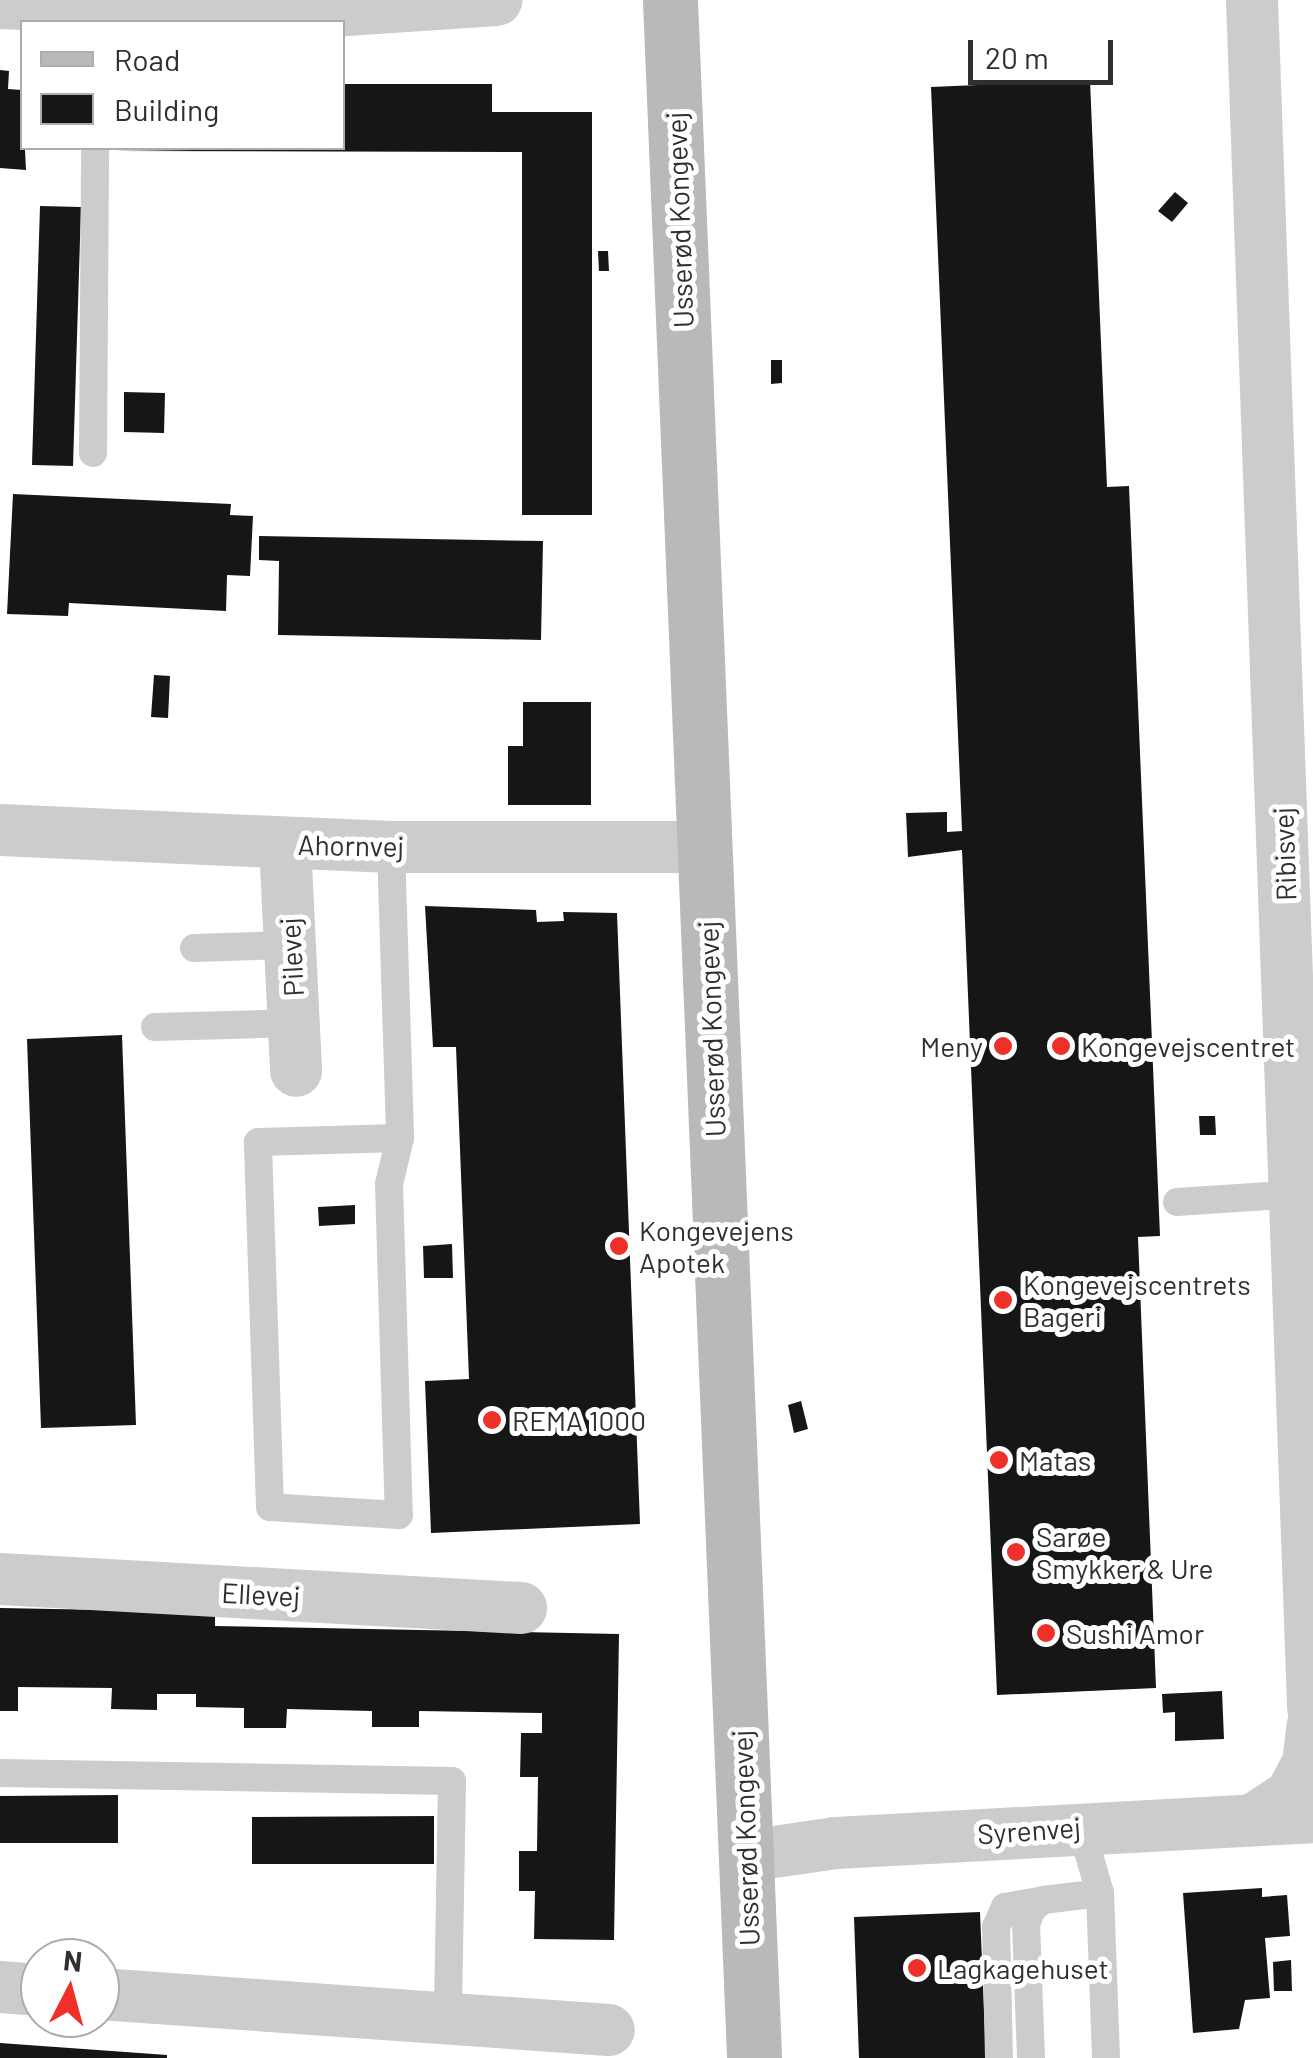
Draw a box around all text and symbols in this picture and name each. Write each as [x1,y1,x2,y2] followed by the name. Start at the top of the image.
[20,20,345,150] legend
[973,20,1118,82] scale bar
[985,39,1049,75] text: 20 m
[114,41,180,77] text: Road
[114,91,219,127] text: Building
[658,111,700,329] street label: Usserød Kongevej
[1266,806,1302,902] street label: Ribisvej
[297,827,405,863] street label: Ahornvej
[272,917,310,997] street label: Pilevej
[690,920,732,1138] street label: Usserød Kongevej
[920,1029,983,1063] place label: Meny
[1081,1029,1295,1063] place label: Kongevejscentret
[992,1035,1014,1057] marker: Meny
[1050,1035,1072,1057] marker: Kongevejscentret
[639,1213,794,1279] place label: Kongevejens Apotek
[608,1235,630,1257] marker: Kongevejens Apotek
[1023,1267,1251,1333] place label: Kongevejscentrets Bageri
[992,1289,1014,1311] marker: Kongevejscentrets Bageri
[512,1403,646,1437] place label: REMA 1000
[481,1409,503,1431] marker: REMA 1000
[1019,1443,1091,1477] place label: Matas
[988,1449,1010,1471] marker: Matas
[1036,1519,1214,1585] place label: Sarøe Smykker & Ure
[1005,1541,1027,1563] marker: Sarøe Smykker & Ure
[221,1575,301,1613] street label: Ellevej
[1066,1616,1204,1650] place label: Sushi Amor
[1035,1622,1057,1644] marker: Sushi Amor
[724,1729,766,1947] street label: Usserød Kongevej
[976,1810,1082,1850] street label: Syrenvej
[20,1938,120,2038] north arrow
[62,1942,84,1978] text: N
[937,1951,1109,1985] place label: Lagkagehuset
[906,1957,928,1979] marker: Lagkagehuset

